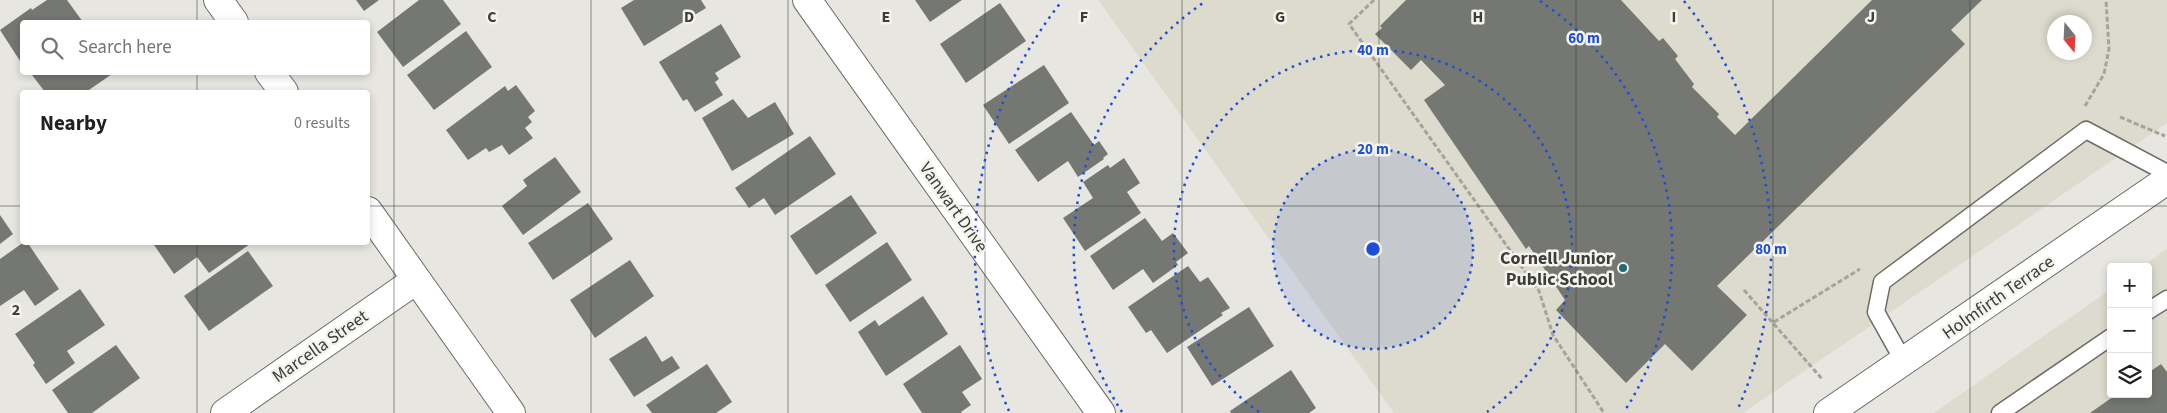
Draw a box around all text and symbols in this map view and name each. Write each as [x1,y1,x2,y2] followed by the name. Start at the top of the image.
[487,6,497,28] text: C
[684,6,694,28] text: D
[882,6,890,28] text: E
[1080,6,1088,28] text: F
[1275,6,1285,28] text: G
[1473,6,1483,28] text: H
[1672,6,1676,28] text: I
[1867,6,1875,28] text: J
[2047,15,2092,60] north arrow
[20,20,370,75] search box
[1568,28,1600,49] text: 60 m
[38,34,66,62] icon: search
[78,34,172,61] text: Search here
[1357,40,1389,61] text: 40 m
[40,108,107,138] text: Nearby
[294,112,350,134] text: 0 results
[1357,139,1389,160] text: 20 m
[913,157,994,257] street label: Vanwart Drive
[1755,239,1787,260] text: 80 m
[1364,240,1382,258] centre of rings
[1500,246,1614,292] place label: Cornell Junior Public School
[1937,249,2059,345] street label: Holmfirth Terrace
[1617,262,1629,274] marker: Cornell Junior Public School
[2107,263,2152,398] map controls
[2107,263,2152,308] button: +
[12,299,20,321] text: 2
[267,304,373,389] street label: Marcella Street
[2107,308,2152,353] button: −
[2107,353,2152,398] button: layers

